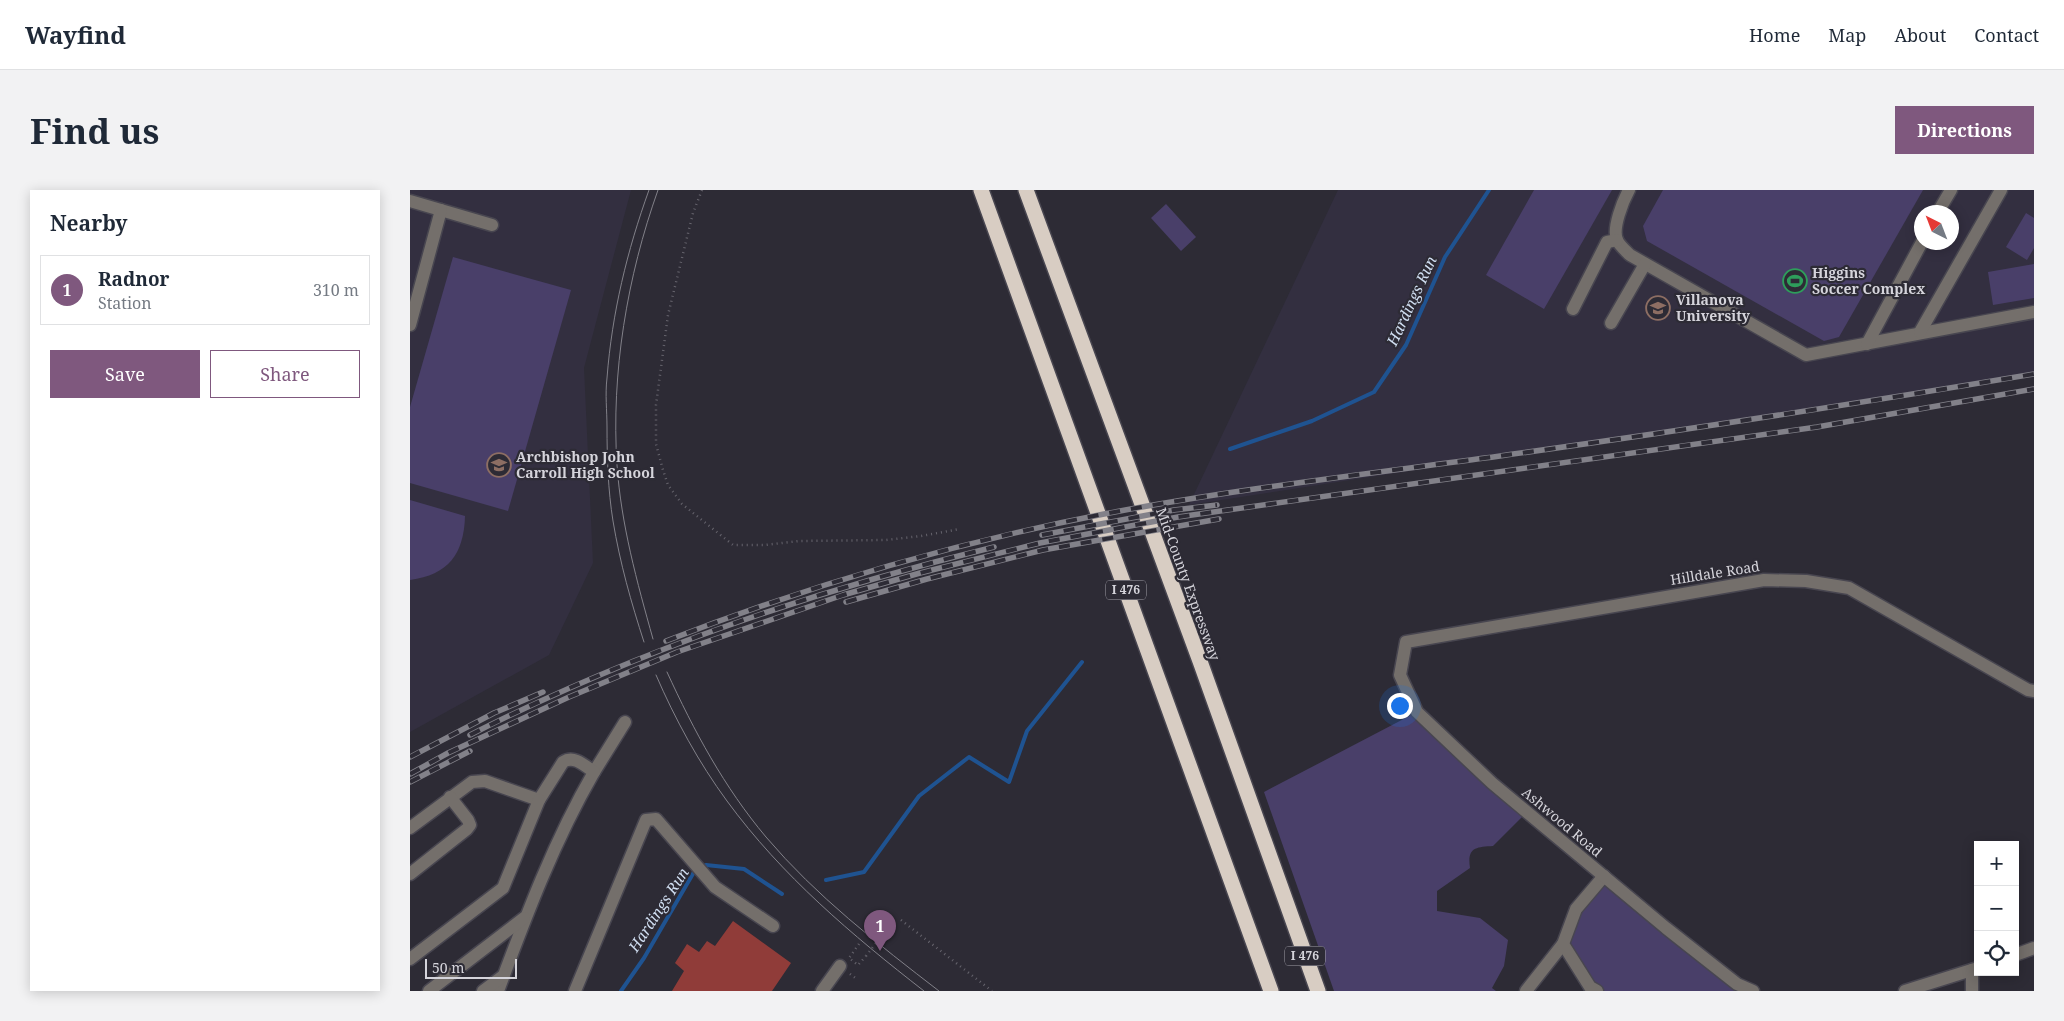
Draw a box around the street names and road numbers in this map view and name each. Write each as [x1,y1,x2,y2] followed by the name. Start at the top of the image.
[1152,505,1225,663] street label: Mid-County Expressway
[1669,556,1761,589] street label: Hilldale Road
[1106,580,1146,600] road number: I 476
[1518,782,1607,861] street label: Ashwood Road
[1285,946,1325,966] road number: I 476

